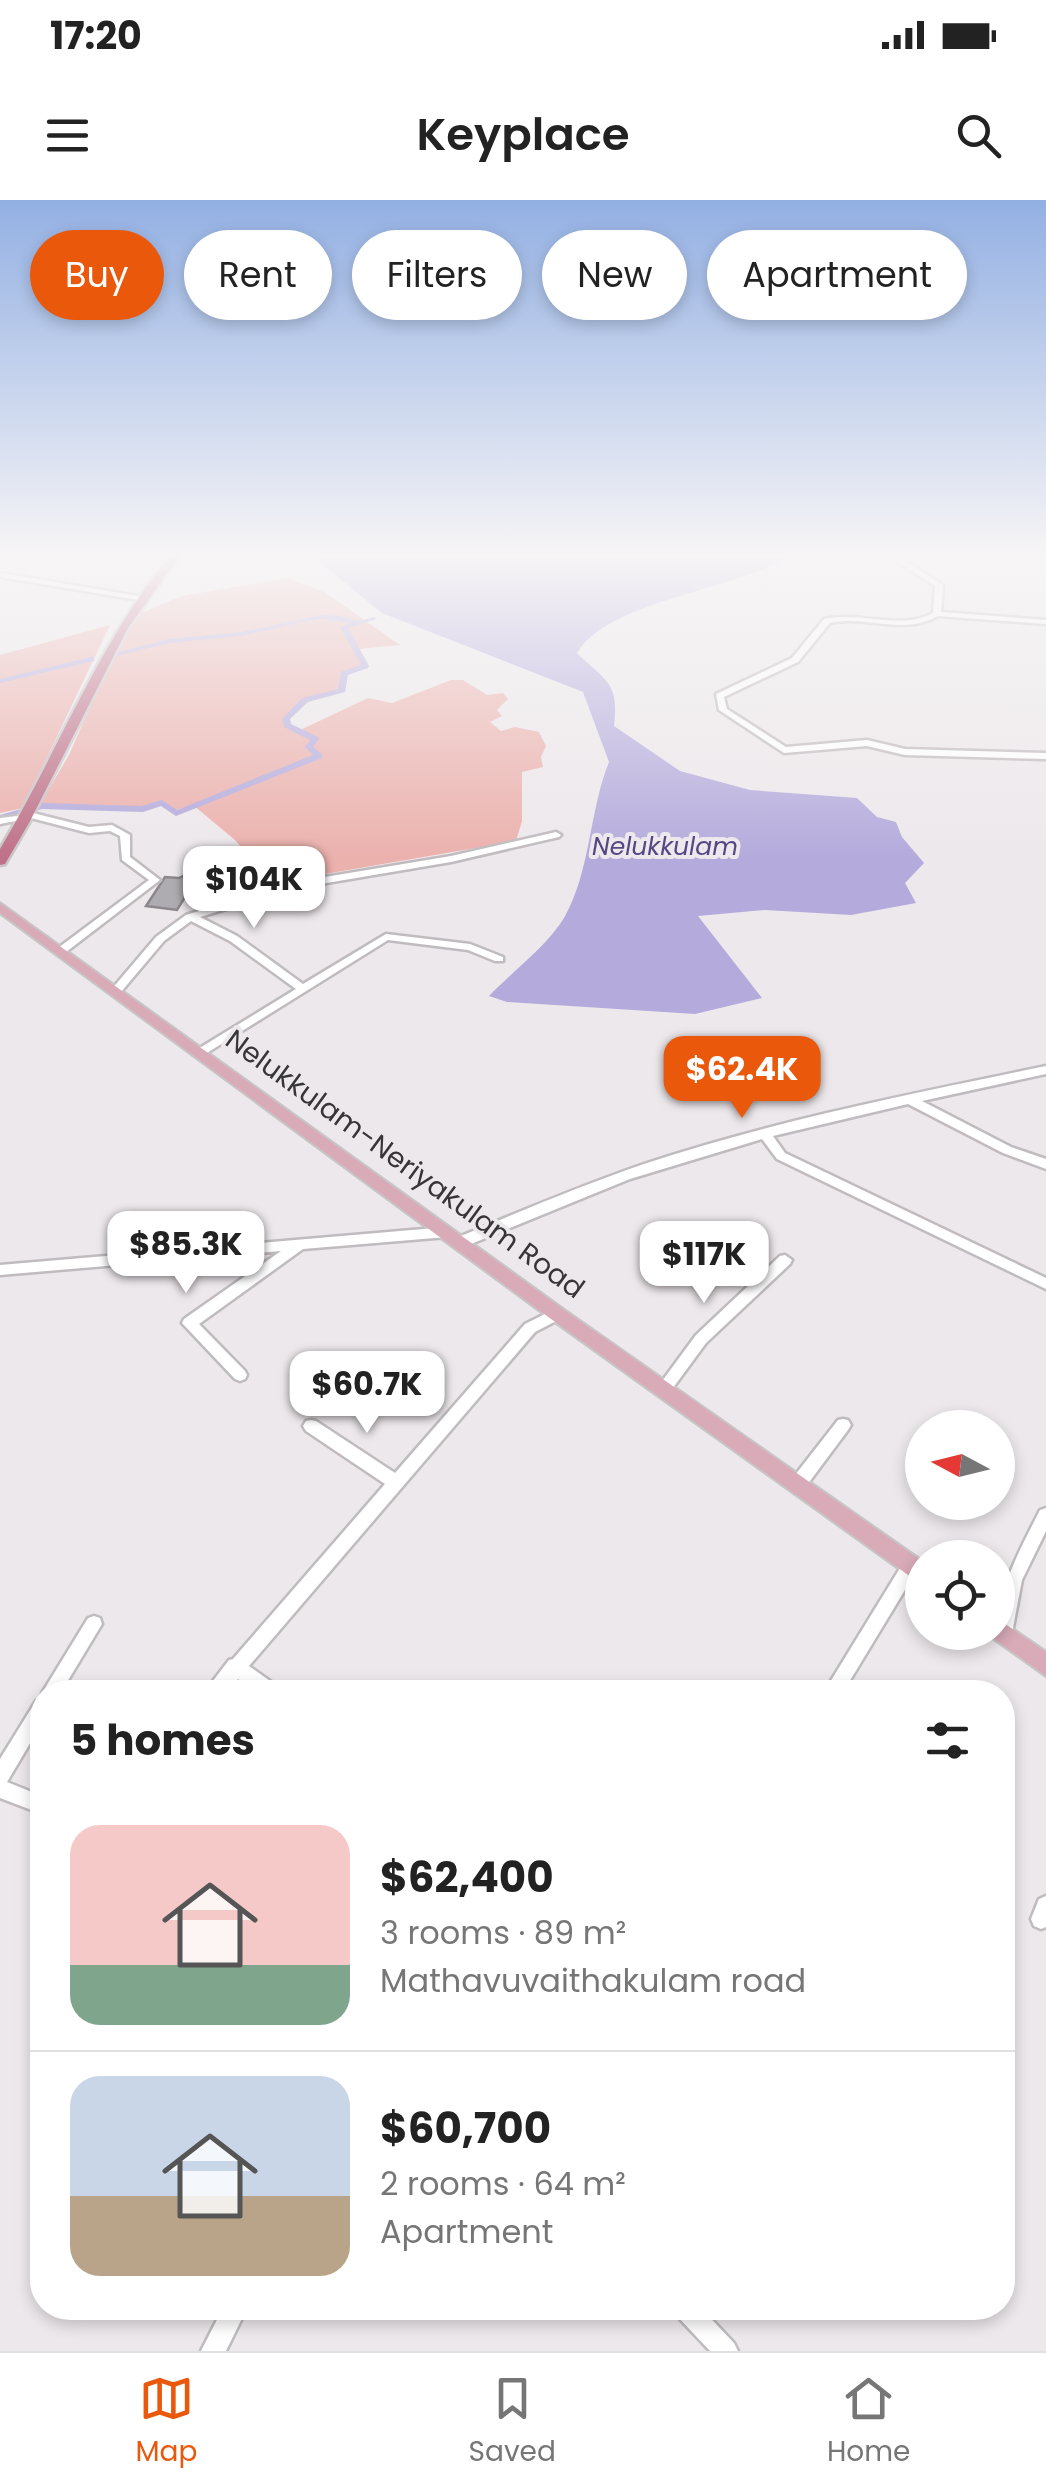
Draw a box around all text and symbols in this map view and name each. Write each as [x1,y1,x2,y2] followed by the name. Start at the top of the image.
[50,9,142,62] text: 17:20
[416,103,630,166] text: Keyplace
[40,108,95,163] icon: menu
[951,108,1006,163] icon: search
[30,230,164,320] chip: Buy
[184,230,332,320] chip: Rent
[352,230,522,320] chip: Filters
[542,230,687,320] chip: New
[707,230,967,320] chip: Apartment
[592,829,738,864] water label: Nelukkulam
[184,846,324,931] pin: $104K
[205,856,303,901] text: $104K
[218,1020,592,1308] street label: Nelukkulam-Neriyakulam Road
[661,1036,823,1121] pin: $62.4K
[686,1046,798,1091] text: $62.4K
[105,1211,267,1296] pin: $85.3K
[129,1221,243,1266] text: $85.3K
[634,1221,774,1306] pin: $117K
[662,1231,746,1276] text: $117K
[286,1351,448,1436] pin: $60.7K
[312,1361,422,1406] text: $60.7K
[905,1410,1015,1520] north arrow
[905,1410,1015,1650] map controls
[905,1540,1015,1650] button: locate
[70,1711,255,1770] text: 5 homes
[920,1713,975,1768] icon: filters
[380,1848,554,1907] text: $62,400
[150,1865,270,1985] icon: home
[380,1910,626,1955] text: 3 rooms · 89 m²
[380,1958,806,2003] text: Mathavuvaithakulam road
[380,2099,551,2158] text: $60,700
[150,2116,270,2236] icon: home
[380,2161,626,2206] text: 2 rooms · 64 m²
[380,2209,553,2254] text: Apartment
[136,2371,197,2473] tab: Map
[469,2371,556,2473] tab: Saved
[827,2371,910,2473] tab: Home

